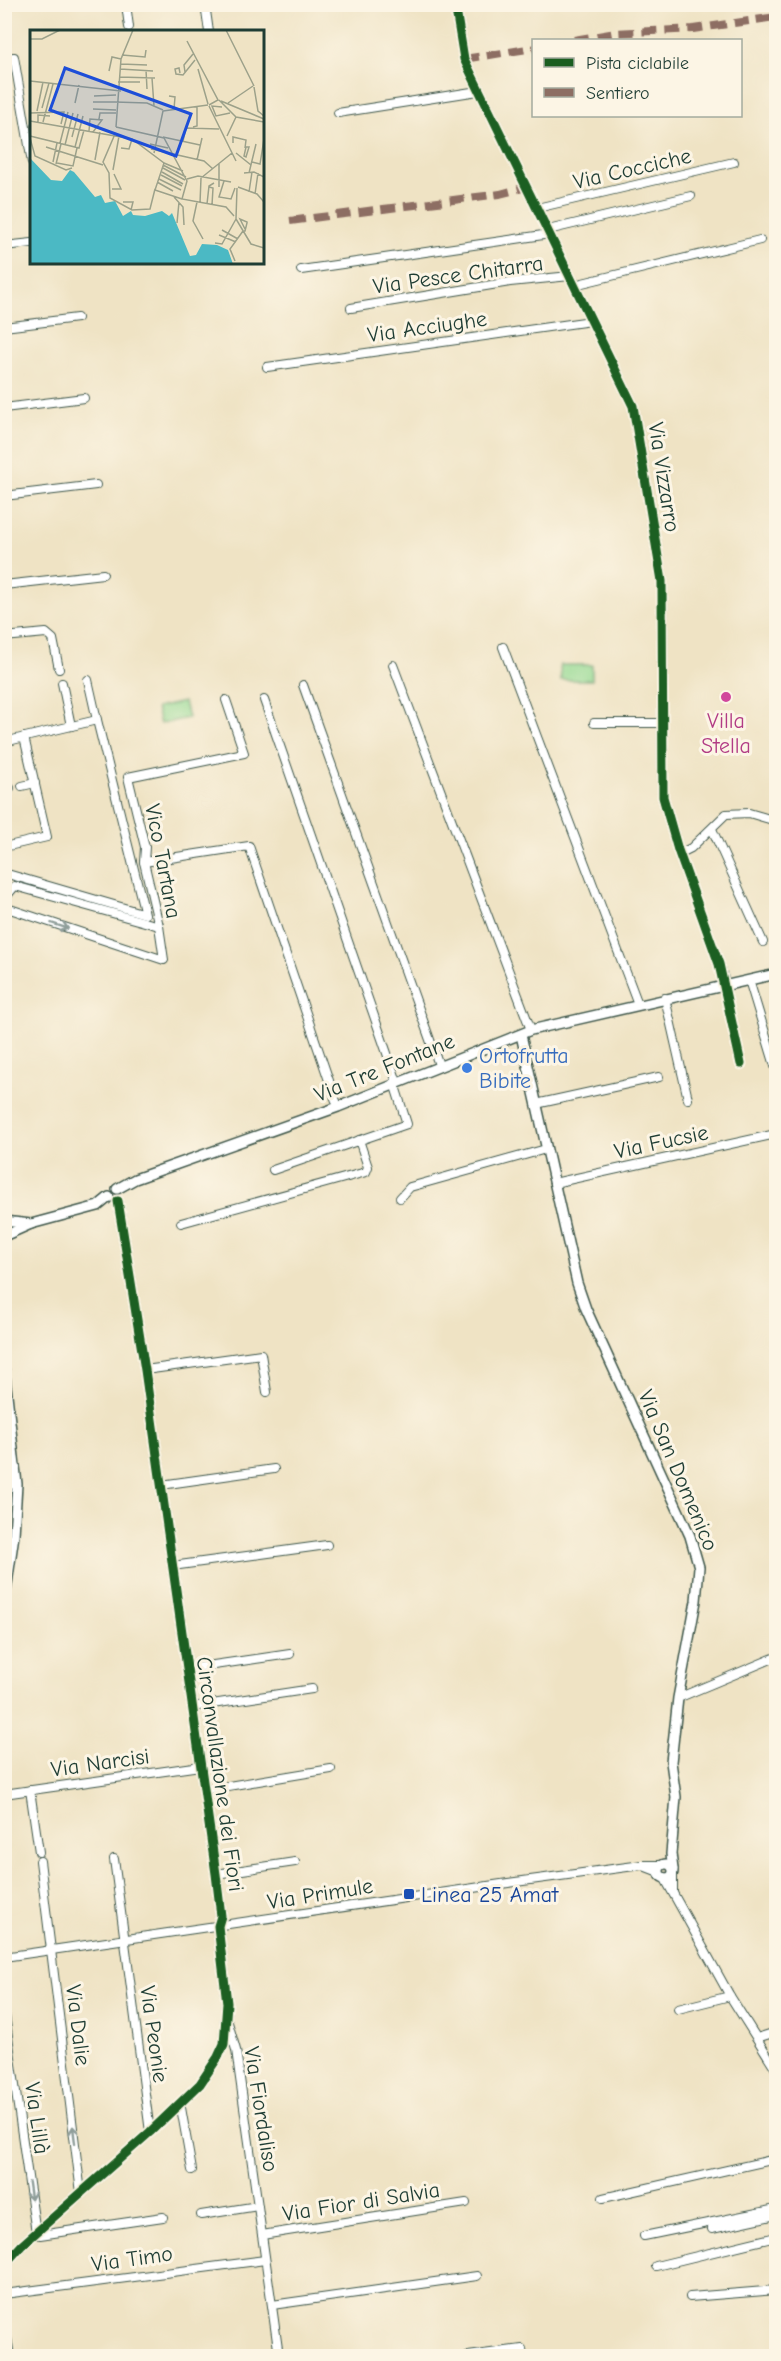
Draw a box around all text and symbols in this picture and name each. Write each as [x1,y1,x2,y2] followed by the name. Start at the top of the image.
[30,30,264,264] inset map
[532,39,742,117] legend
[586,53,689,74] text: Pista ciclabile
[586,83,650,104] text: Sentiero
[571,143,694,195] street label: Via Cocciche
[371,250,545,300] street label: Via Pesce Chitarra
[366,306,488,348] street label: Via Acciughe
[642,420,686,534] street label: Via Vizzarro
[719,690,733,704] marker: Villa Stella
[701,708,751,759] place label: Villa Stella
[139,802,187,921] street label: Vico Tartana
[50,921,69,932] one-way arrow
[310,1028,458,1108] street label: Via Tre Fontane
[479,1043,569,1094] place label: Ortofrutta Bibite
[460,1061,474,1075] marker: Ortofrutta Bibite
[612,1119,710,1165] street label: Via Fucsie
[632,1386,724,1555] street label: Via San Domenico
[191,1655,249,1893] street label: Circonvallazione dei Fiori
[49,1743,151,1783] street label: Via Narcisi
[265,1873,375,1915] street label: Via Primule
[421,1882,559,1908] place label: Linea 25 Amat
[402,1887,416,1901] marker: Linea 25 Amat
[60,1983,96,2067] street label: Via Dalie
[134,1984,174,2084] street label: Via Peonie
[238,2045,284,2174] street label: Via Fiordaliso
[19,2080,55,2156] street label: Via Lillà
[69,2126,80,2146] one-way arrow
[281,2177,442,2227] street label: Via Fior di Salvia
[25,2180,36,2200] one-way arrow
[90,2240,174,2278] street label: Via Timo

